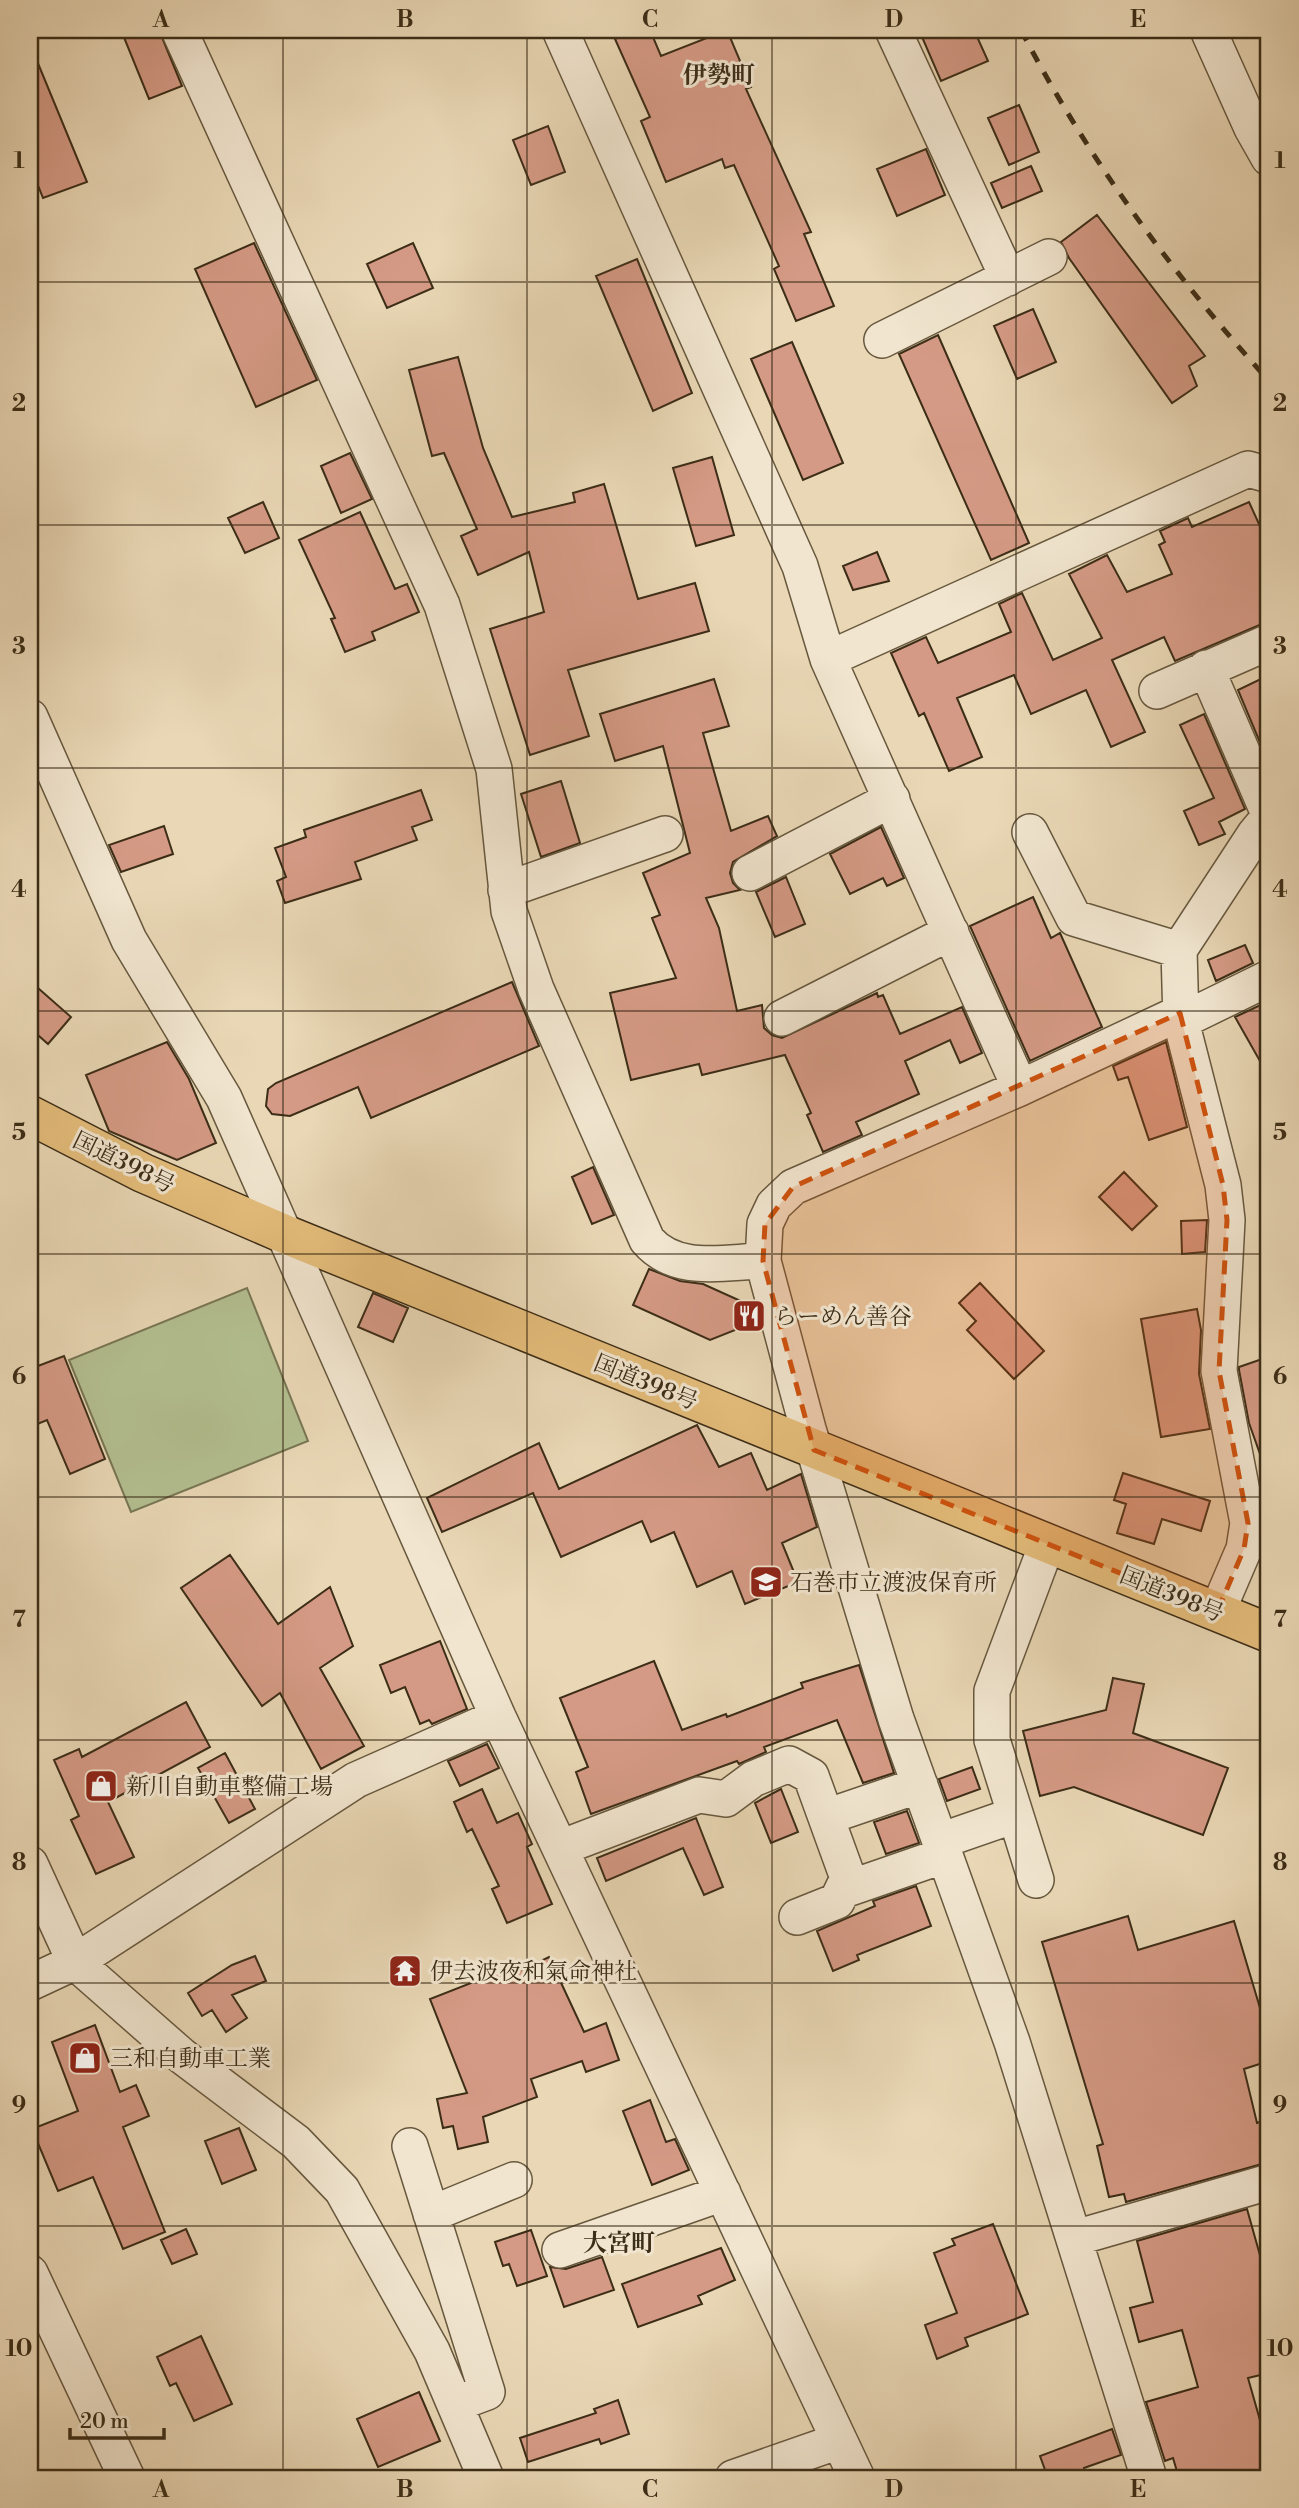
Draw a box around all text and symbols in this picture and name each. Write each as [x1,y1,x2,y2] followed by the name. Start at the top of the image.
[152,6,170,34] text: A
[396,6,414,34] text: B
[642,6,658,34] text: C
[885,6,903,34] text: D
[1130,6,1146,34] text: E
[683,61,755,91] district label: 伊勢町
[13,147,25,175] text: 1
[1274,147,1286,175] text: 1
[12,390,26,418] text: 2
[1273,390,1287,418] text: 2
[12,633,26,661] text: 3
[1273,633,1287,661] text: 3
[11,876,27,904] text: 4
[1272,876,1288,904] text: 4
[12,1119,26,1147] text: 5
[1273,1119,1287,1147] text: 5
[68,1126,179,1200] street label: 国道398号
[730,1297,768,1335] restaurant icon: らーめん善谷
[774,1303,912,1331] place label: らーめん善谷
[590,1349,702,1416] street label: 国道398号
[12,1363,26,1391] text: 6
[1273,1363,1287,1391] text: 6
[1116,1561,1228,1628] street label: 国道398号
[747,1563,785,1601] school or university icon: 石巻市立渡波保育所
[790,1569,997,1597] place label: 石巻市立渡波保育所
[12,1606,26,1634] text: 7
[1273,1606,1287,1634] text: 7
[82,1767,120,1805] shop icon: 新川自動車整備工場
[126,1773,333,1801] place label: 新川自動車整備工場
[12,1849,26,1877] text: 8
[1273,1849,1287,1877] text: 8
[386,1952,424,1990] temple icon: 伊去波夜和氣命神社
[430,1958,637,1986] place label: 伊去波夜和氣命神社
[66,2039,104,2077] shop icon: 三和自動車工業
[110,2045,271,2073] place label: 三和自動車工業
[12,2092,26,2120] text: 9
[1273,2092,1287,2120] text: 9
[583,2229,655,2259] district label: 大宮町
[5,2335,33,2363] text: 10
[1266,2335,1294,2363] text: 10
[70,2396,164,2440] scale bar
[80,2409,129,2435] text: 20 m
[152,2476,170,2504] text: A
[396,2476,414,2504] text: B
[642,2476,658,2504] text: C
[885,2476,903,2504] text: D
[1130,2476,1146,2504] text: E

